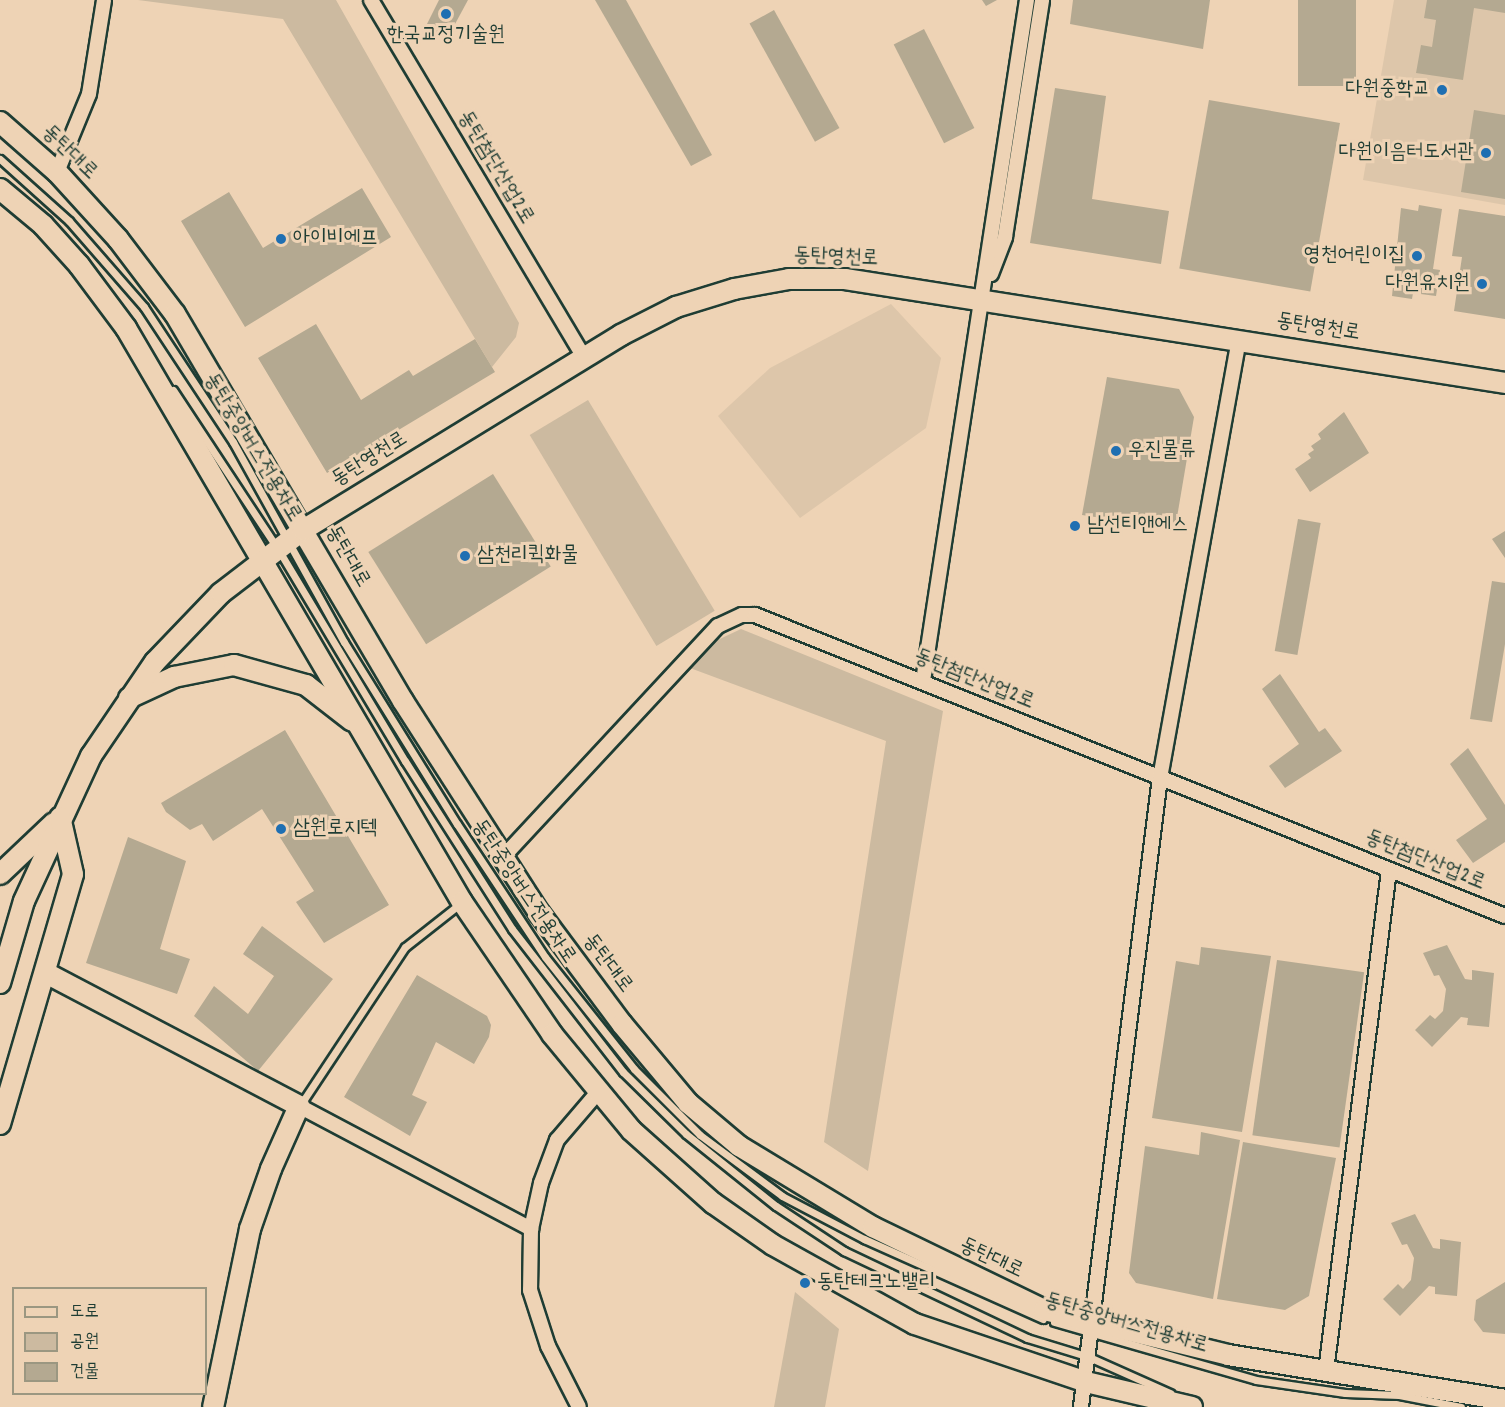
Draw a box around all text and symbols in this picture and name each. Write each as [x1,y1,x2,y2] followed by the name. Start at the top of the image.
[439,7,453,21] marker: 한국교정기술원
[387,23,505,49] place label: 한국교정기술원
[1346,77,1430,103] place label: 다원중학교
[1435,83,1449,97] marker: 다원중학교
[451,107,539,229] street label: 동탄첨단산업2로
[36,120,102,186] street label: 동탄대로
[1339,140,1474,166] place label: 다원이음터도서관
[1479,146,1493,160] marker: 다원이음터도서관
[293,226,377,252] place label: 아이비에프
[274,232,288,246] marker: 아이비에프
[1304,243,1405,269] place label: 영천어린이집
[793,244,879,272] street label: 동탄영천로
[1410,249,1424,263] marker: 영천어린이집
[1386,271,1470,297] place label: 다원유치원
[1475,277,1489,291] marker: 다원유치원
[1274,309,1362,347] street label: 동탄영천로
[198,369,306,527] street label: 동탄중앙버스전용차로
[327,427,413,493] street label: 동탄영천로
[1128,438,1196,464] place label: 우진물류
[1109,444,1123,458] marker: 우진물류
[1087,513,1188,539] place label: 남선티앤에스
[1068,519,1082,533] marker: 남선티앤에스
[319,521,375,593] street label: 동탄대로
[477,543,578,569] place label: 삼천리퀵화물
[458,549,472,563] marker: 삼천리퀵화물
[910,644,1038,716] street label: 동탄첨단산업2로
[465,815,581,969] street label: 동탄중앙버스전용차로
[293,816,377,842] place label: 삼원로지텍
[274,822,288,836] marker: 삼원로지텍
[1361,825,1489,897] street label: 동탄첨단산업2로
[577,929,637,999] street label: 동탄대로
[955,1233,1027,1285] street label: 동탄대로
[817,1270,935,1296] place label: 동탄테크노밸리
[798,1276,812,1290] marker: 동탄테크노밸리
[12,1287,207,1395] legend
[1041,1289,1211,1359] street label: 동탄중앙버스전용차로
[70,1300,99,1325] text: 도로
[70,1330,99,1355] text: 공원
[70,1360,99,1385] text: 건물

